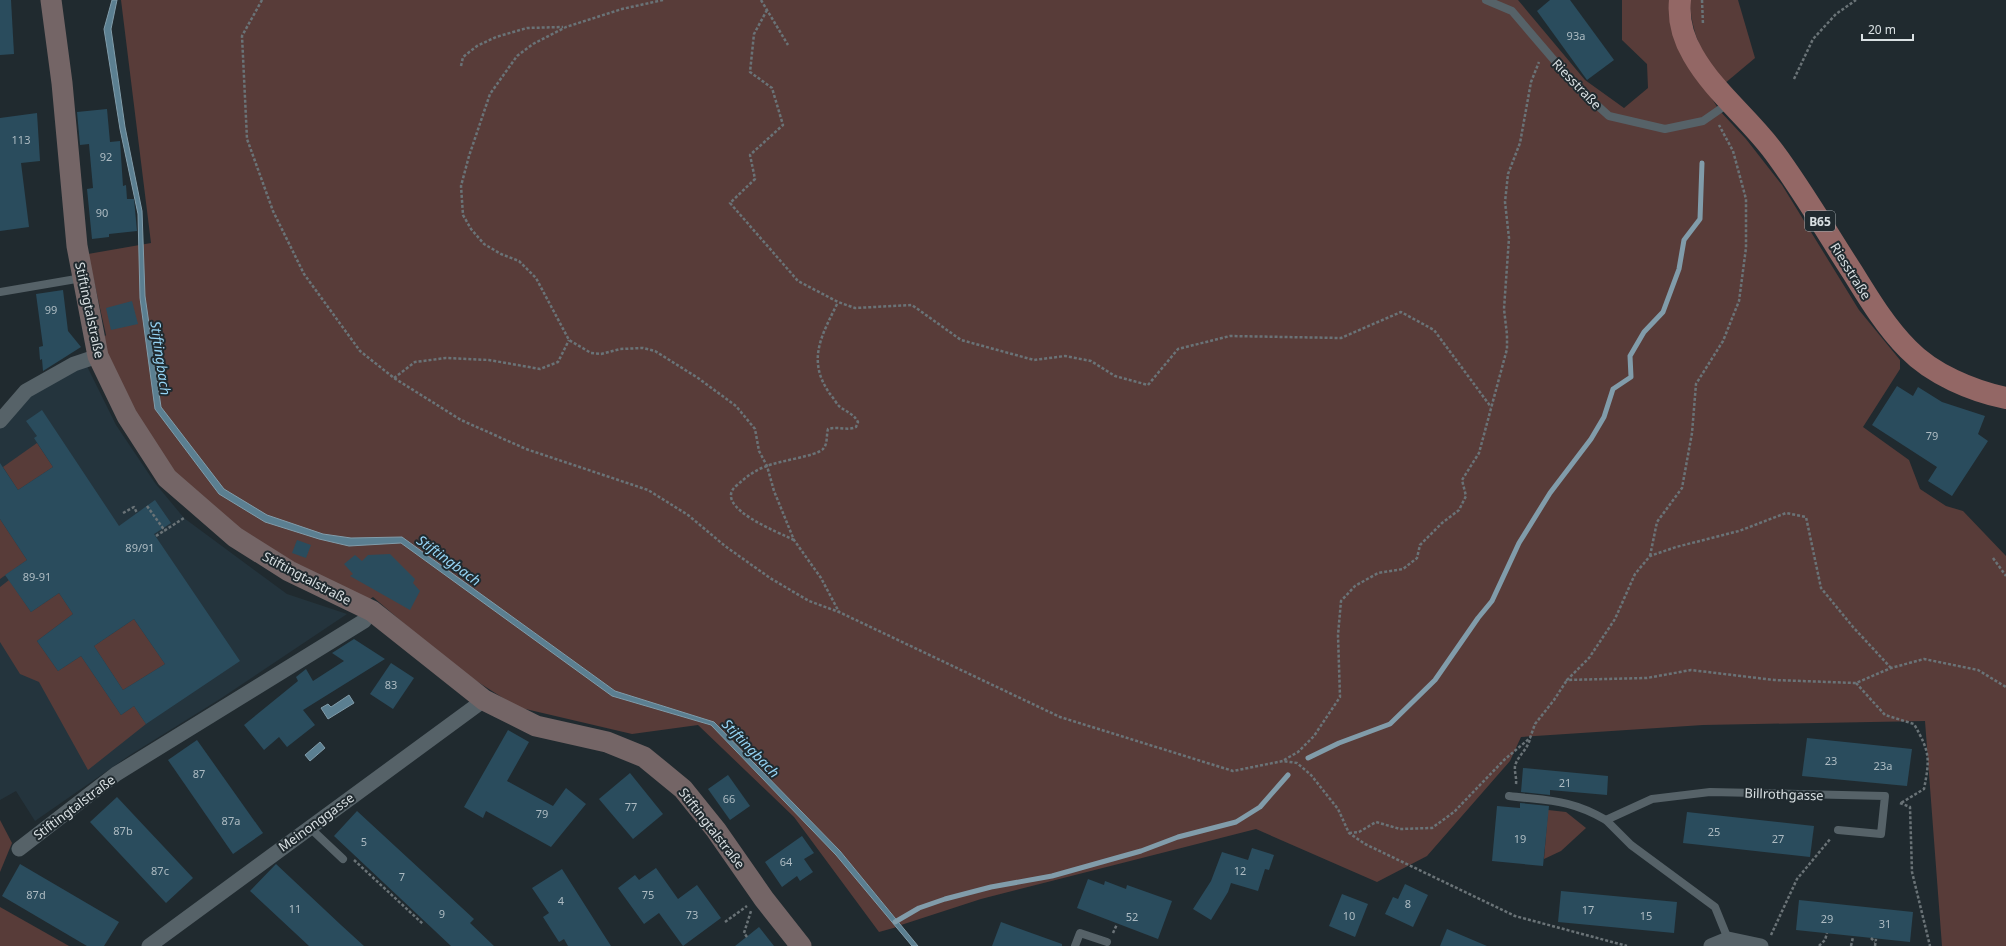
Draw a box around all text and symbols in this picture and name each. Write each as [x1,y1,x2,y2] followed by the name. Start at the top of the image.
[1862,16,1913,42] scale bar
[1868,21,1896,38] text: 20 m
[1567,28,1585,43] house number: 93a
[1548,55,1606,113] street label: Riesstraße
[12,132,30,147] house number: 113
[100,149,112,164] house number: 92
[96,205,108,220] house number: 90
[1805,211,1835,231] road number: B65
[1826,239,1876,303] street label: Riesstraße
[71,260,109,360] street label: Stiftingtalstraße
[45,302,57,317] house number: 99
[146,320,176,396] water label: Stiftingbach
[1926,428,1938,443] house number: 79
[413,530,485,590] water label: Stiftingbach
[125,540,155,555] house number: 89/91
[260,547,354,609] street label: Stiftingtalstraße
[23,569,51,584] house number: 89-91
[385,677,397,692] house number: 83
[718,715,784,781] water label: Stiftingbach
[1825,753,1837,768] house number: 23
[1874,758,1892,773] house number: 23a
[193,766,205,781] house number: 87
[29,770,119,844] street label: Stiftingtalstraße
[1559,775,1571,790] house number: 21
[675,784,749,872] street label: Stiftingtalstraße
[1744,784,1824,804] street label: Billrothgasse
[275,788,357,856] street label: Meinonggasse
[723,791,735,806] house number: 66
[625,799,637,814] house number: 77
[536,806,548,821] house number: 79
[222,813,240,828] house number: 87a
[113,823,133,838] house number: 87b
[1708,824,1720,839] house number: 25
[1514,831,1526,846] house number: 19
[1772,831,1784,846] house number: 27
[361,834,367,849] house number: 5
[780,854,793,869] house number: 64
[151,863,169,878] house number: 87c
[1234,863,1246,878] house number: 12
[399,869,405,884] house number: 7
[26,887,46,902] house number: 87d
[642,887,654,902] house number: 75
[558,893,565,908] house number: 4
[1405,896,1411,911] house number: 8
[289,901,301,916] house number: 11
[1582,902,1594,917] house number: 17
[439,906,445,921] house number: 9
[686,907,698,922] house number: 73
[1343,908,1355,923] house number: 10
[1640,908,1652,923] house number: 15
[1126,909,1138,924] house number: 52
[1821,911,1833,926] house number: 29
[1879,916,1891,931] house number: 31

